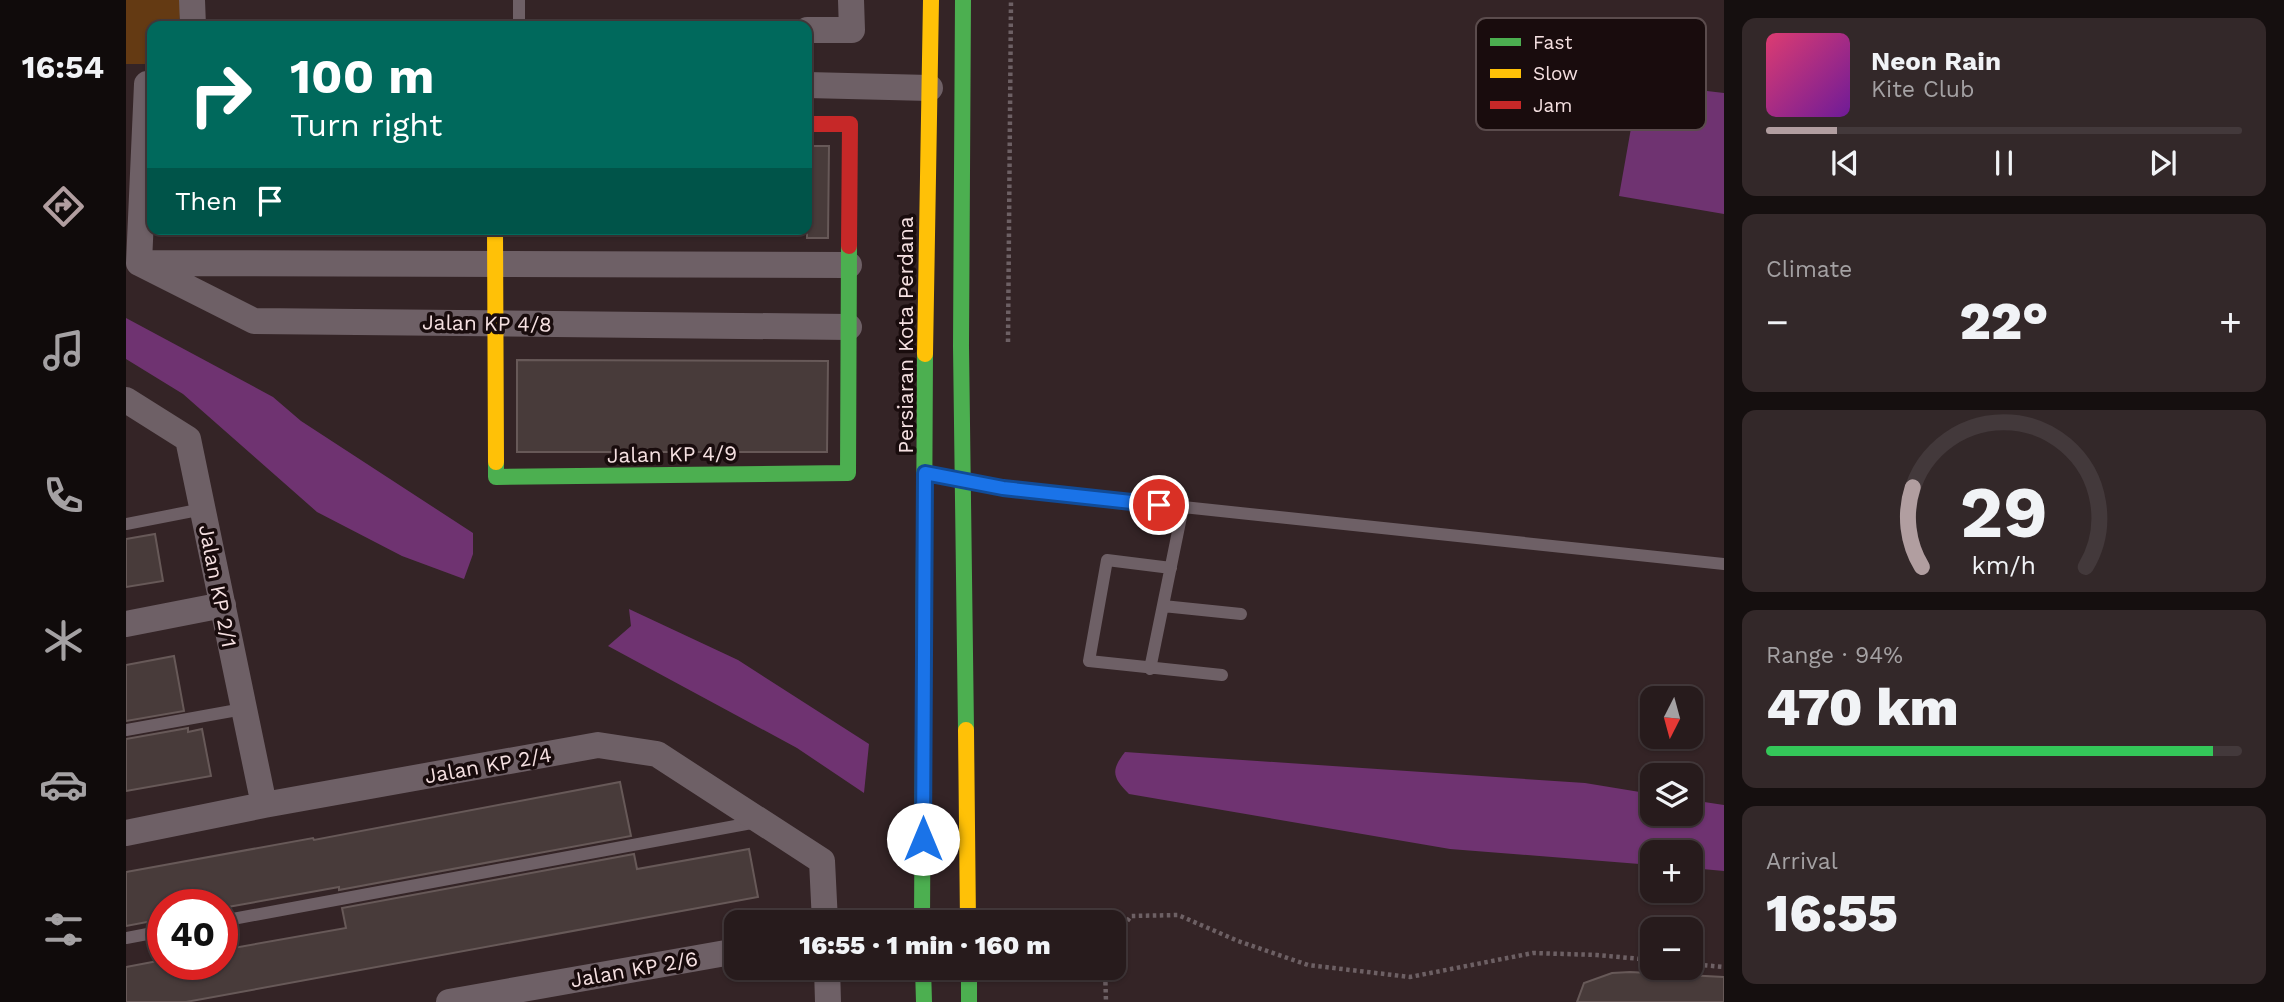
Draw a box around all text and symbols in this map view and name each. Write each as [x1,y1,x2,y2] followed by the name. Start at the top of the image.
[1476,18,1706,130] legend
[1533,31,1572,54] text: Fast
[1871,46,2001,76] text: Neon Rain
[290,47,434,105] text: 100 m
[22,48,104,86] text: 16:54
[175,49,266,140] icon: right
[1533,62,1578,85] text: Slow
[1871,76,1974,103] text: Kite Club
[1533,94,1572,117] text: Jam
[290,106,442,144] text: Turn right
[1826,144,1864,182] icon: previous
[1985,144,2023,182] icon: pause
[2144,144,2182,182] icon: next
[39,182,88,231] icon: directions
[251,182,289,220] icon: arrive
[175,186,237,216] text: Then
[893,216,918,454] street label: Persiaran Kota Perdana
[1766,256,1852,283] text: Climate
[1960,291,2048,352] text: 22°
[1766,300,1789,344] text: −
[2219,300,2242,344] text: +
[422,309,552,337] street label: Jalan KP 4/8
[39,326,88,375] icon: music
[607,440,737,468] street label: Jalan KP 4/9
[1960,469,2048,555] text: 29
[39,471,88,520] icon: phone
[1129,475,1189,535] pin
[1140,486,1178,524] icon: arrive
[194,522,242,650] street label: Jalan KP 2/1
[1972,551,2036,580] text: km/h
[39,616,88,665] icon: climate
[1766,642,1903,669] text: Range · 94%
[1766,677,1959,738] text: 470 km
[1640,686,1703,749] north arrow
[1640,686,1703,980] map controls
[423,742,553,788] street label: Jalan KP 2/4
[39,760,88,809] icon: car
[1640,763,1703,826] button: layers
[886,802,960,876] position arrow
[1640,840,1703,903] button: +
[1766,848,1838,875] text: Arrival
[1766,883,1898,944] text: 16:55
[147,889,238,980] speed limit sign: 40
[39,905,88,954] icon: filters
[1640,917,1703,980] button: −
[799,930,1051,960] text: 16:55 · 1 min · 160 m
[568,945,700,993] street label: Jalan KP 2/6

